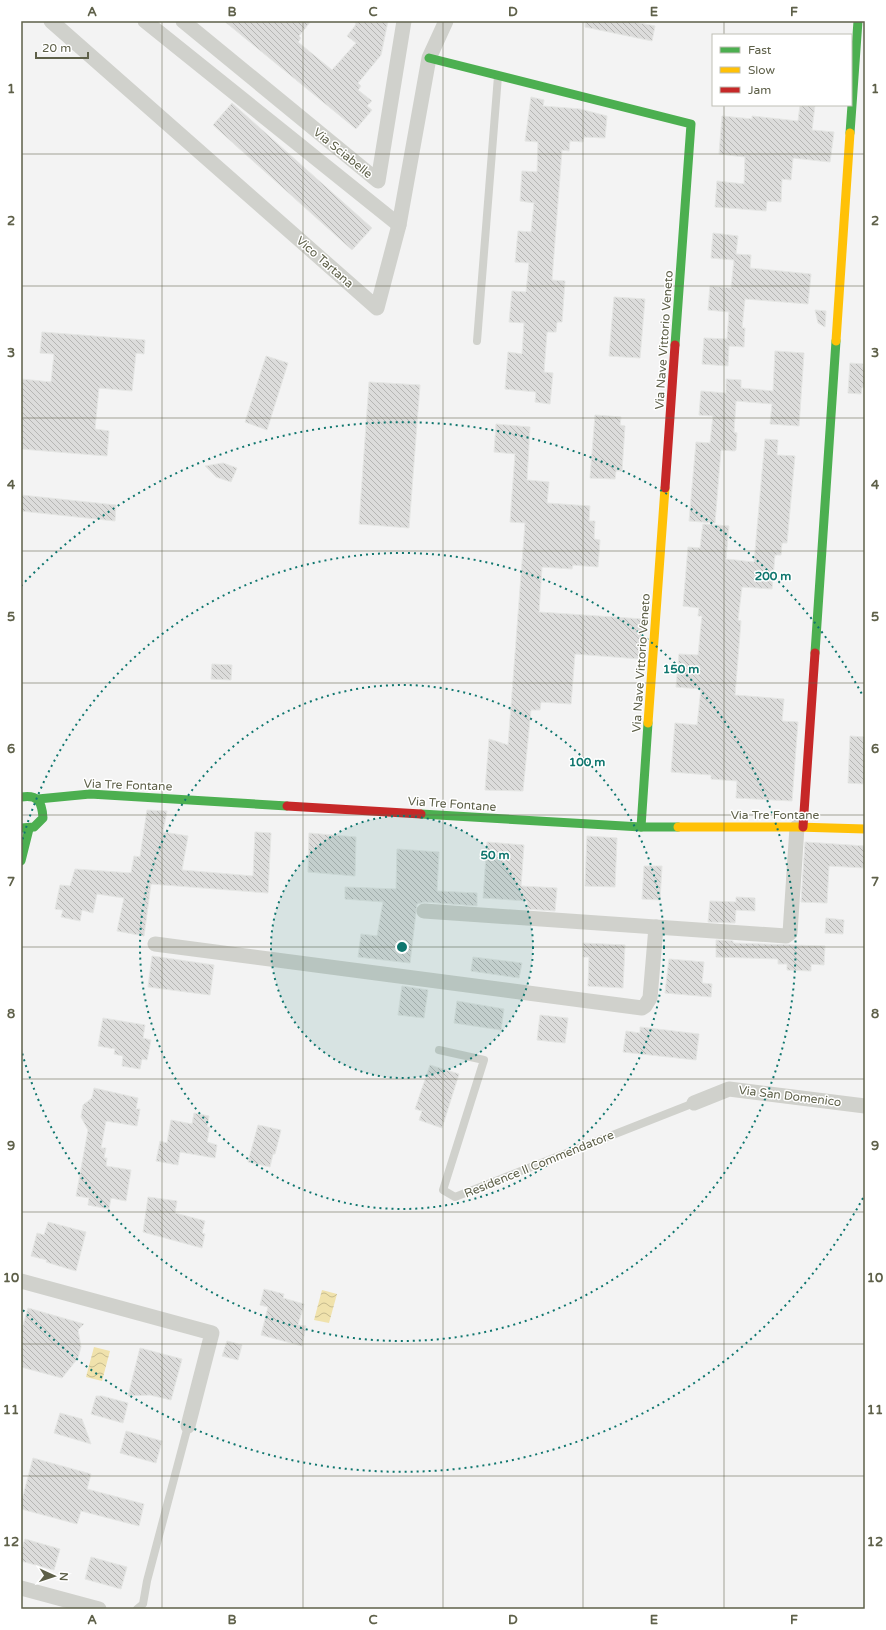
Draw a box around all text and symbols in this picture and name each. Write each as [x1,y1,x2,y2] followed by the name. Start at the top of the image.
[87,4,97,20] text: A
[227,4,237,20] text: B
[368,4,378,20] text: C
[508,4,518,20] text: D
[650,4,658,20] text: E
[790,4,798,20] text: F
[36,34,88,60] scale bar
[712,34,852,106] legend
[42,41,71,55] text: 20 m
[748,43,772,57] text: Fast
[748,63,775,77] text: Slow
[7,81,15,97] text: 1
[871,81,879,97] text: 1
[748,83,771,97] text: Jam
[311,125,375,181] street label: Via Sciabelle
[7,213,15,229] text: 2
[871,213,879,229] text: 2
[294,233,356,291] street label: Vico Tartana
[652,270,676,410] street label: Via Nave Vittorio Veneto
[7,345,15,361] text: 3
[871,345,879,361] text: 3
[7,477,16,493] text: 4
[871,477,880,493] text: 4
[755,569,791,583] text: 200 m
[629,593,653,733] street label: Via Nave Vittorio Veneto
[7,609,15,625] text: 5
[871,609,879,625] text: 5
[663,662,699,676] text: 150 m
[7,741,15,757] text: 6
[871,741,879,757] text: 6
[569,755,605,769] text: 100 m
[83,776,173,794] street label: Via Tre Fontane
[407,794,497,814] street label: Via Tre Fontane
[731,808,820,822] street label: Via Tre Fontane
[480,848,510,862] text: 50 m
[7,874,15,890] text: 7
[871,874,879,890] text: 7
[395,940,409,954] centre of rings
[7,1006,15,1022] text: 8
[871,1006,879,1022] text: 8
[738,1083,842,1109] street label: Via San Domenico
[462,1127,616,1200] street label: Residence Il Commendatore
[7,1138,15,1154] text: 9
[871,1138,879,1154] text: 9
[3,1270,19,1286] text: 10
[867,1270,883,1286] text: 10
[3,1402,19,1418] text: 11
[867,1402,883,1418] text: 11
[3,1534,19,1550] text: 12
[867,1534,883,1550] text: 12
[34,1556,74,1596] north arrow
[57,1572,70,1581] text: N
[87,1612,97,1628] text: A
[227,1612,237,1628] text: B
[368,1612,378,1628] text: C
[508,1612,518,1628] text: D
[650,1612,658,1628] text: E
[790,1612,798,1628] text: F

